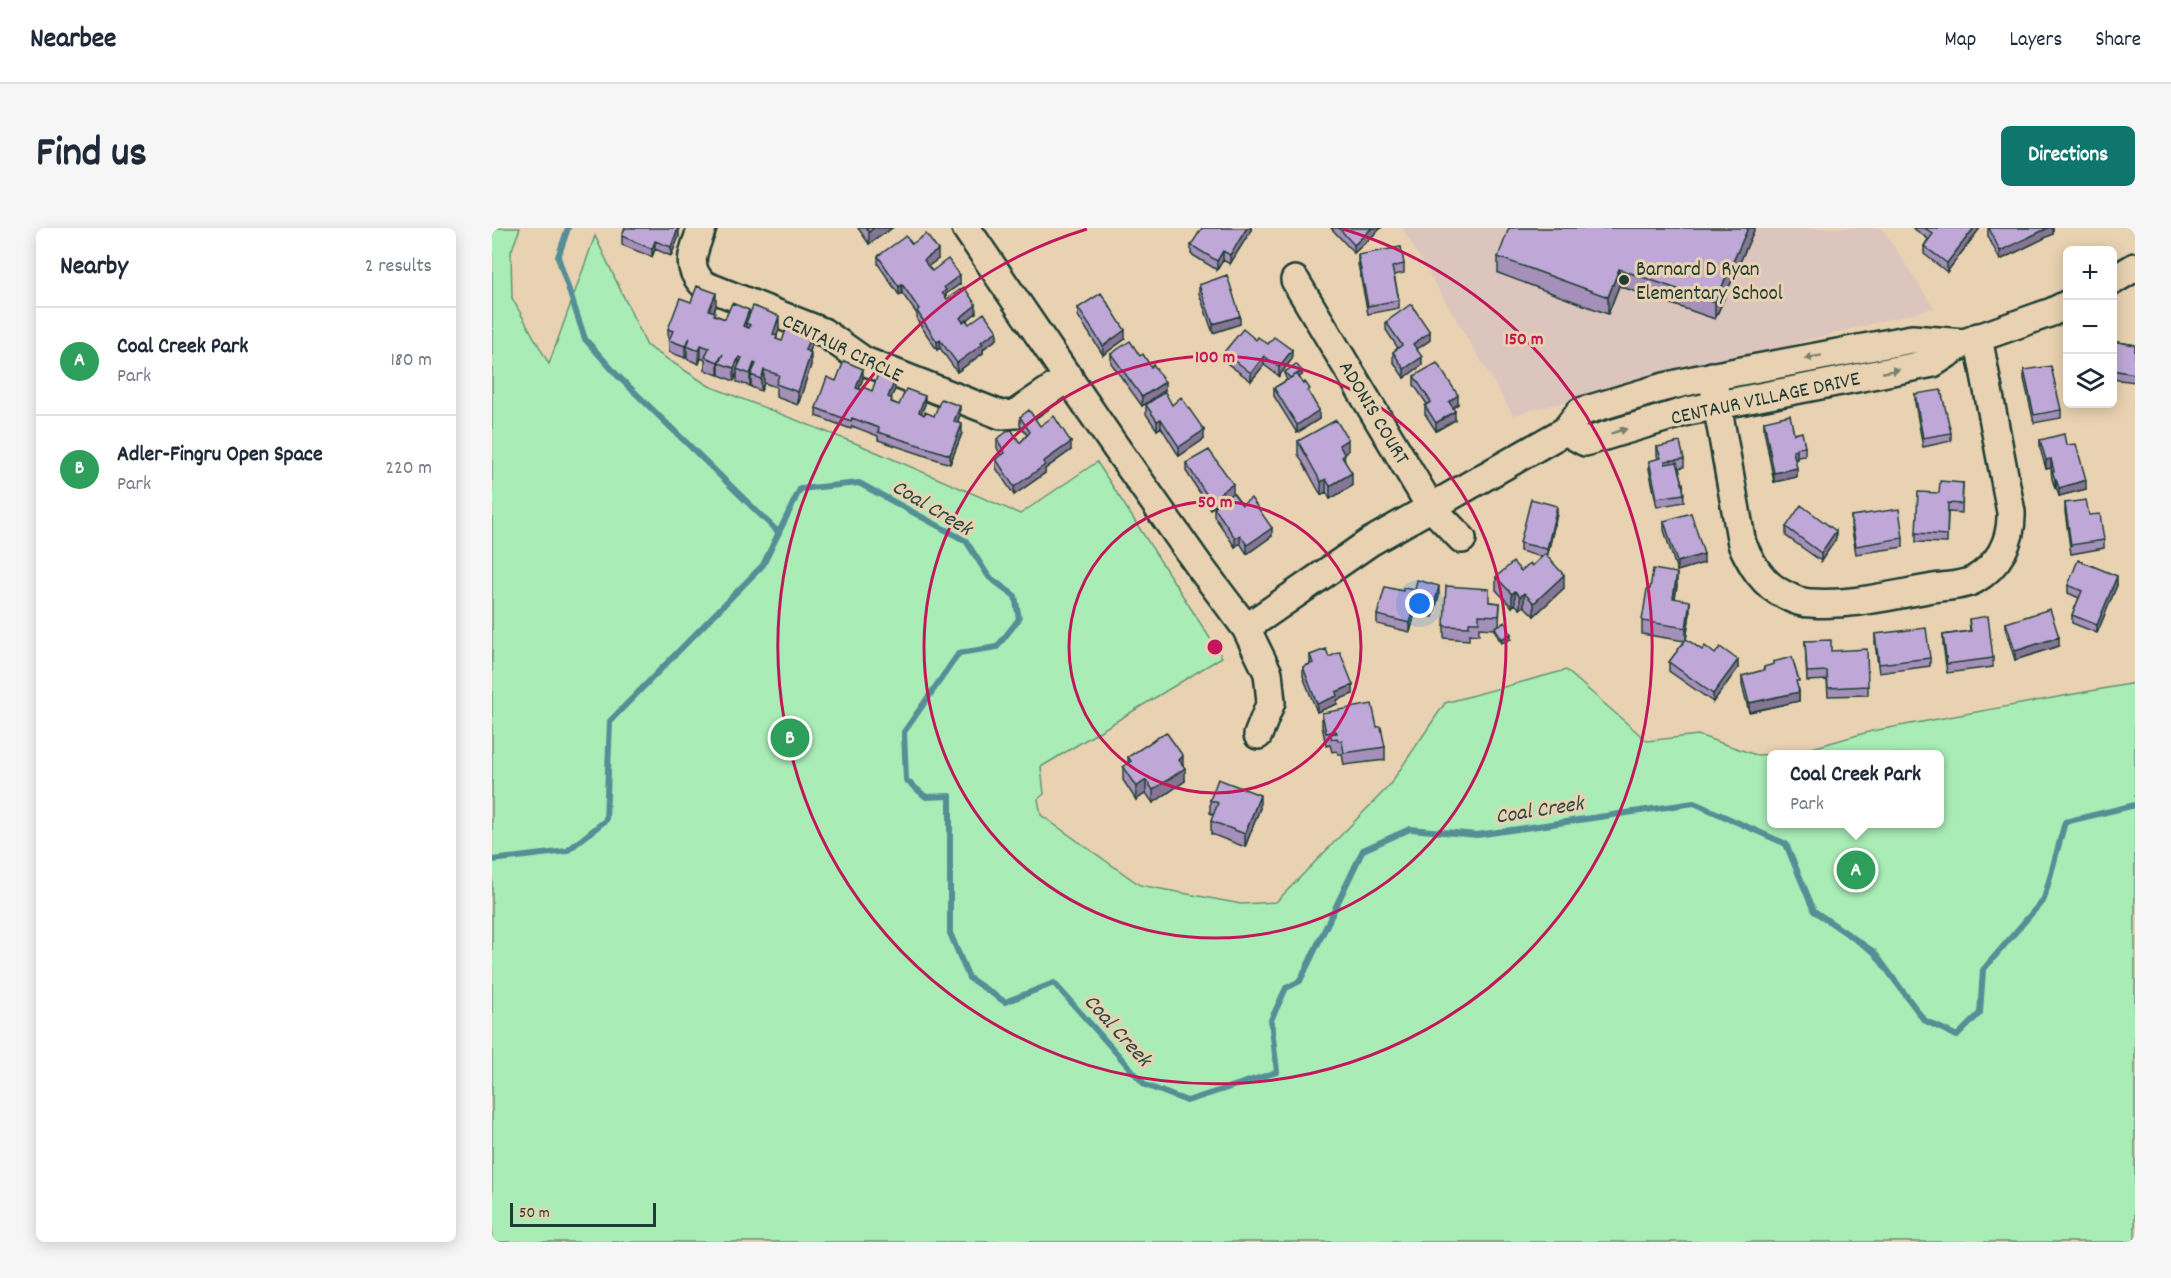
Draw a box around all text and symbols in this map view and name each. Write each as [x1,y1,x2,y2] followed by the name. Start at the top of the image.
[30,21,116,61] text: Nearbee
[1945,26,1976,56] text: Map
[2009,26,2062,56] text: Layers
[2095,26,2141,56] text: Share
[36,126,147,186] text: Find us
[2001,126,2135,186] button: Directions
[2063,246,2117,408] map controls
[2063,246,2117,300] button: +
[60,249,128,286] text: Nearby
[365,253,432,281] text: 2 results
[1636,256,1783,310] place label: Barnard D Ryan Elementary School
[1617,273,1631,287] marker: Barnard D Ryan Elementary School
[2063,300,2117,354] button: −
[776,308,908,392] street label: CENTAUR CIRCLE
[1505,328,1543,353] text: 150 m
[117,332,248,363] text: Coal Creek Park
[1195,346,1235,371] text: 100 m
[74,347,85,375] text: A
[390,347,432,375] text: 180 m
[1804,353,1823,362] one-way arrow
[2063,354,2117,408] button: layers
[1330,356,1416,472] street label: ADONIS COURT
[117,363,151,391] text: Park
[1668,365,1863,435] street label: CENTAUR VILLAGE DRIVE
[1882,366,1901,375] one-way arrow
[1610,426,1628,436] one-way arrow
[117,440,323,471] text: Adler-Fingru Open Space
[75,455,84,483] text: B
[385,455,432,483] text: 220 m
[117,471,151,499] text: Park
[885,473,979,546] water label: Coal Creek
[1198,491,1232,516] text: 50 m
[1405,589,1434,618] your location
[1205,637,1225,657] centre of rings
[770,716,810,760] pin: B
[1767,750,1944,828] popup
[1790,760,1921,791] text: Coal Creek Park
[1493,789,1588,834] water label: Coal Creek
[1790,791,1824,819] text: Park
[1836,848,1876,892] pin: A
[1075,988,1159,1076] water label: Coal Creek
[510,1200,656,1228] scale bar
[519,1202,550,1225] text: 50 m

